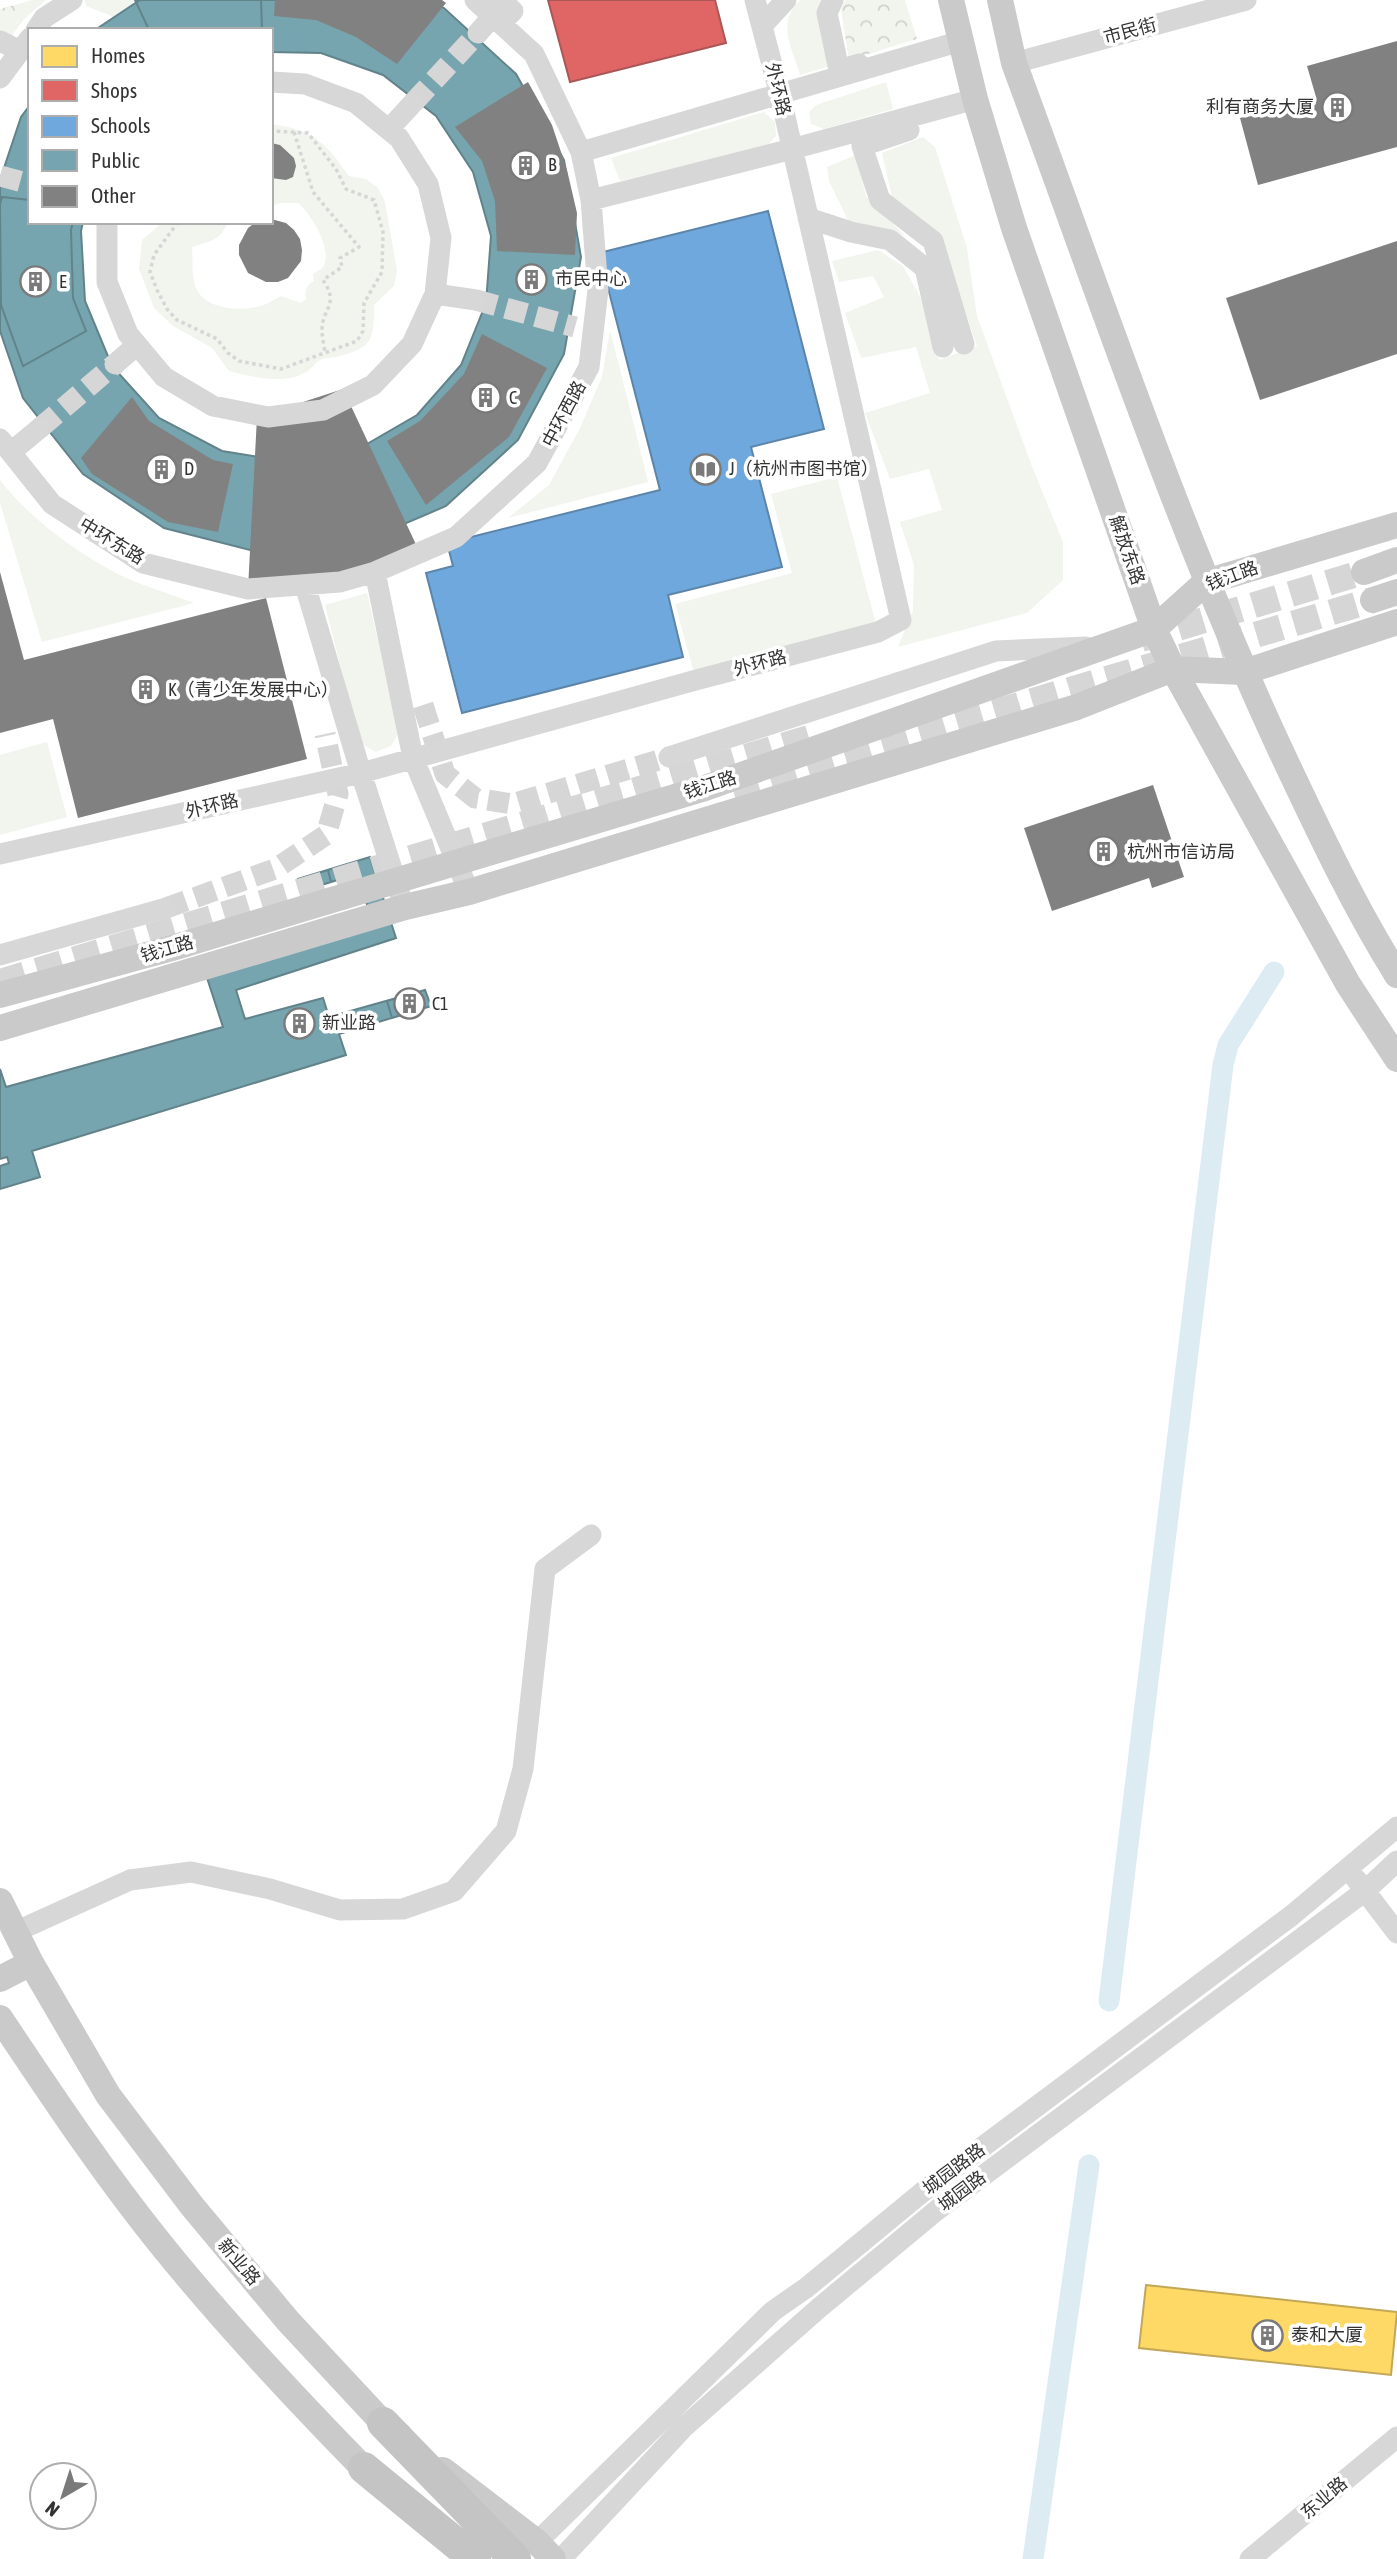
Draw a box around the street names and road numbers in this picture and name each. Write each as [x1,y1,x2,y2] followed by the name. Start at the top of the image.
[1101,13,1159,48] street label: 市民街
[762,60,795,118] street label: 外环路
[537,377,590,450] street label: 中环西路
[1106,512,1149,587] street label: 解放东路
[76,513,149,568] street label: 中环东路
[1203,556,1261,595] street label: 钱江路
[731,645,789,680] street label: 外环路
[681,766,739,803] street label: 钱江路
[183,789,241,822] street label: 外环路
[138,931,196,966] street label: 钱江路
[919,2139,989,2199] street label: 城园路路
[934,2166,990,2216] street label: 城园路
[214,2234,265,2289] street label: 新业路
[1296,2472,1351,2523] street label: 东业路

